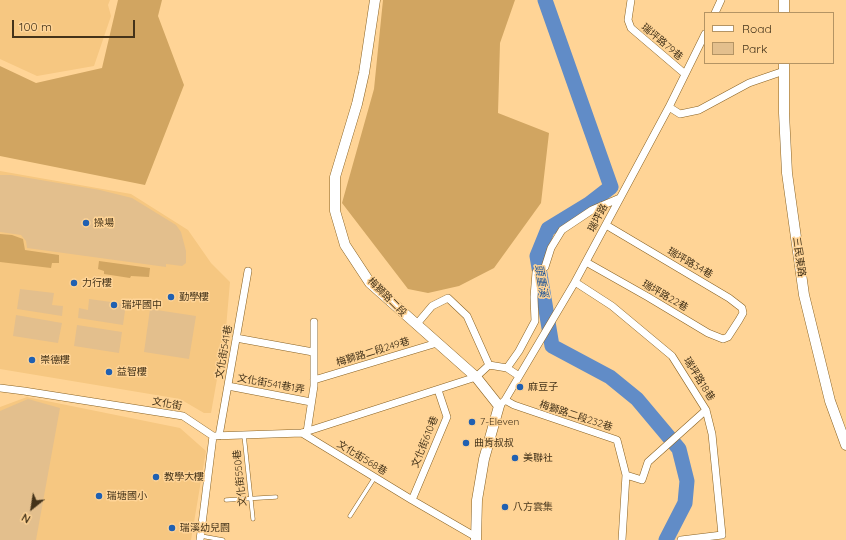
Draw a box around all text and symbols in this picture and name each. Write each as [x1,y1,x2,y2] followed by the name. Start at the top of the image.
[14,12,137,38] scale bar
[704,12,834,64] legend
[19,19,52,34] text: 100 m
[639,21,685,63] street label: 瑞坪路79巷
[742,21,772,36] text: Road
[742,41,767,56] text: Park
[586,202,610,234] street label: 瑞坪路
[94,217,114,229] place label: 操場
[81,218,91,228] marker: 操場
[790,236,808,278] street label: 三民東路
[665,245,715,281] street label: 瑞坪路34巷
[532,264,550,298] water label: 頭重溪
[365,275,409,319] street label: 梅獅路二段
[82,277,112,289] place label: 力行樓
[69,278,79,288] marker: 力行樓
[640,278,690,314] street label: 瑞坪路22巷
[179,291,209,303] place label: 勤學樓
[166,292,176,302] marker: 勤學樓
[122,299,162,311] place label: 瑞坪國中
[109,300,119,310] marker: 瑞坪國中
[213,324,235,380] street label: 文化街541巷
[335,335,411,369] street label: 梅獅路二段249巷
[40,354,70,366] place label: 崇德樓
[27,355,37,365] marker: 崇德樓
[681,355,717,403] street label: 瑞坪路18巷
[117,366,147,378] place label: 益智樓
[104,367,114,377] marker: 益智樓
[236,372,306,396] street label: 文化街541巷1弄
[528,381,558,393] place label: 麻豆子
[515,382,525,392] marker: 麻豆子
[151,395,183,413] street label: 文化街
[538,399,614,433] street label: 梅獅路二段232巷
[409,414,441,470] street label: 文化街610巷
[480,416,519,428] place label: 7-Eleven
[467,417,477,427] marker: 7-Eleven
[474,437,514,449] place label: 曲肯叔叔
[335,438,389,478] street label: 文化街568巷
[461,438,471,448] marker: 曲肯叔叔
[231,449,249,507] street label: 文化街550巷
[523,452,553,464] place label: 美聯社
[510,453,520,463] marker: 美聯社
[164,471,204,483] place label: 教學大樓
[151,472,161,482] marker: 教學大樓
[12,488,52,528] north arrow
[107,490,147,502] place label: 瑞塘國小
[94,491,104,501] marker: 瑞塘國小
[513,501,553,513] place label: 八方雲集
[500,502,510,512] marker: 八方雲集
[19,510,33,526] text: N
[180,522,230,534] place label: 瑞溪幼兒園
[167,523,177,533] marker: 瑞溪幼兒園

